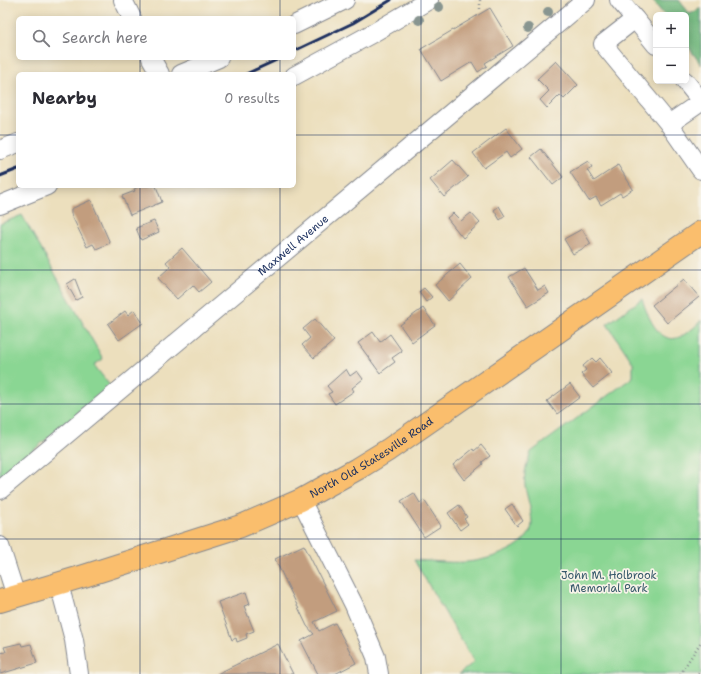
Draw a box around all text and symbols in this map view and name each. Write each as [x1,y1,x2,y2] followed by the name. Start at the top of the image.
[653,12,689,84] map controls
[653,12,689,48] button: +
[16,16,296,60] search box
[30,27,52,49] icon: search
[62,28,148,48] text: Search here
[653,48,689,84] button: −
[32,87,97,109] text: Nearby
[224,90,280,107] text: 0 results
[255,211,332,279] street label: Maxwell Avenue
[307,414,436,502] street label: North Old Statesville Road
[561,568,657,596] park label: John M. Holbrook Memorial Park

